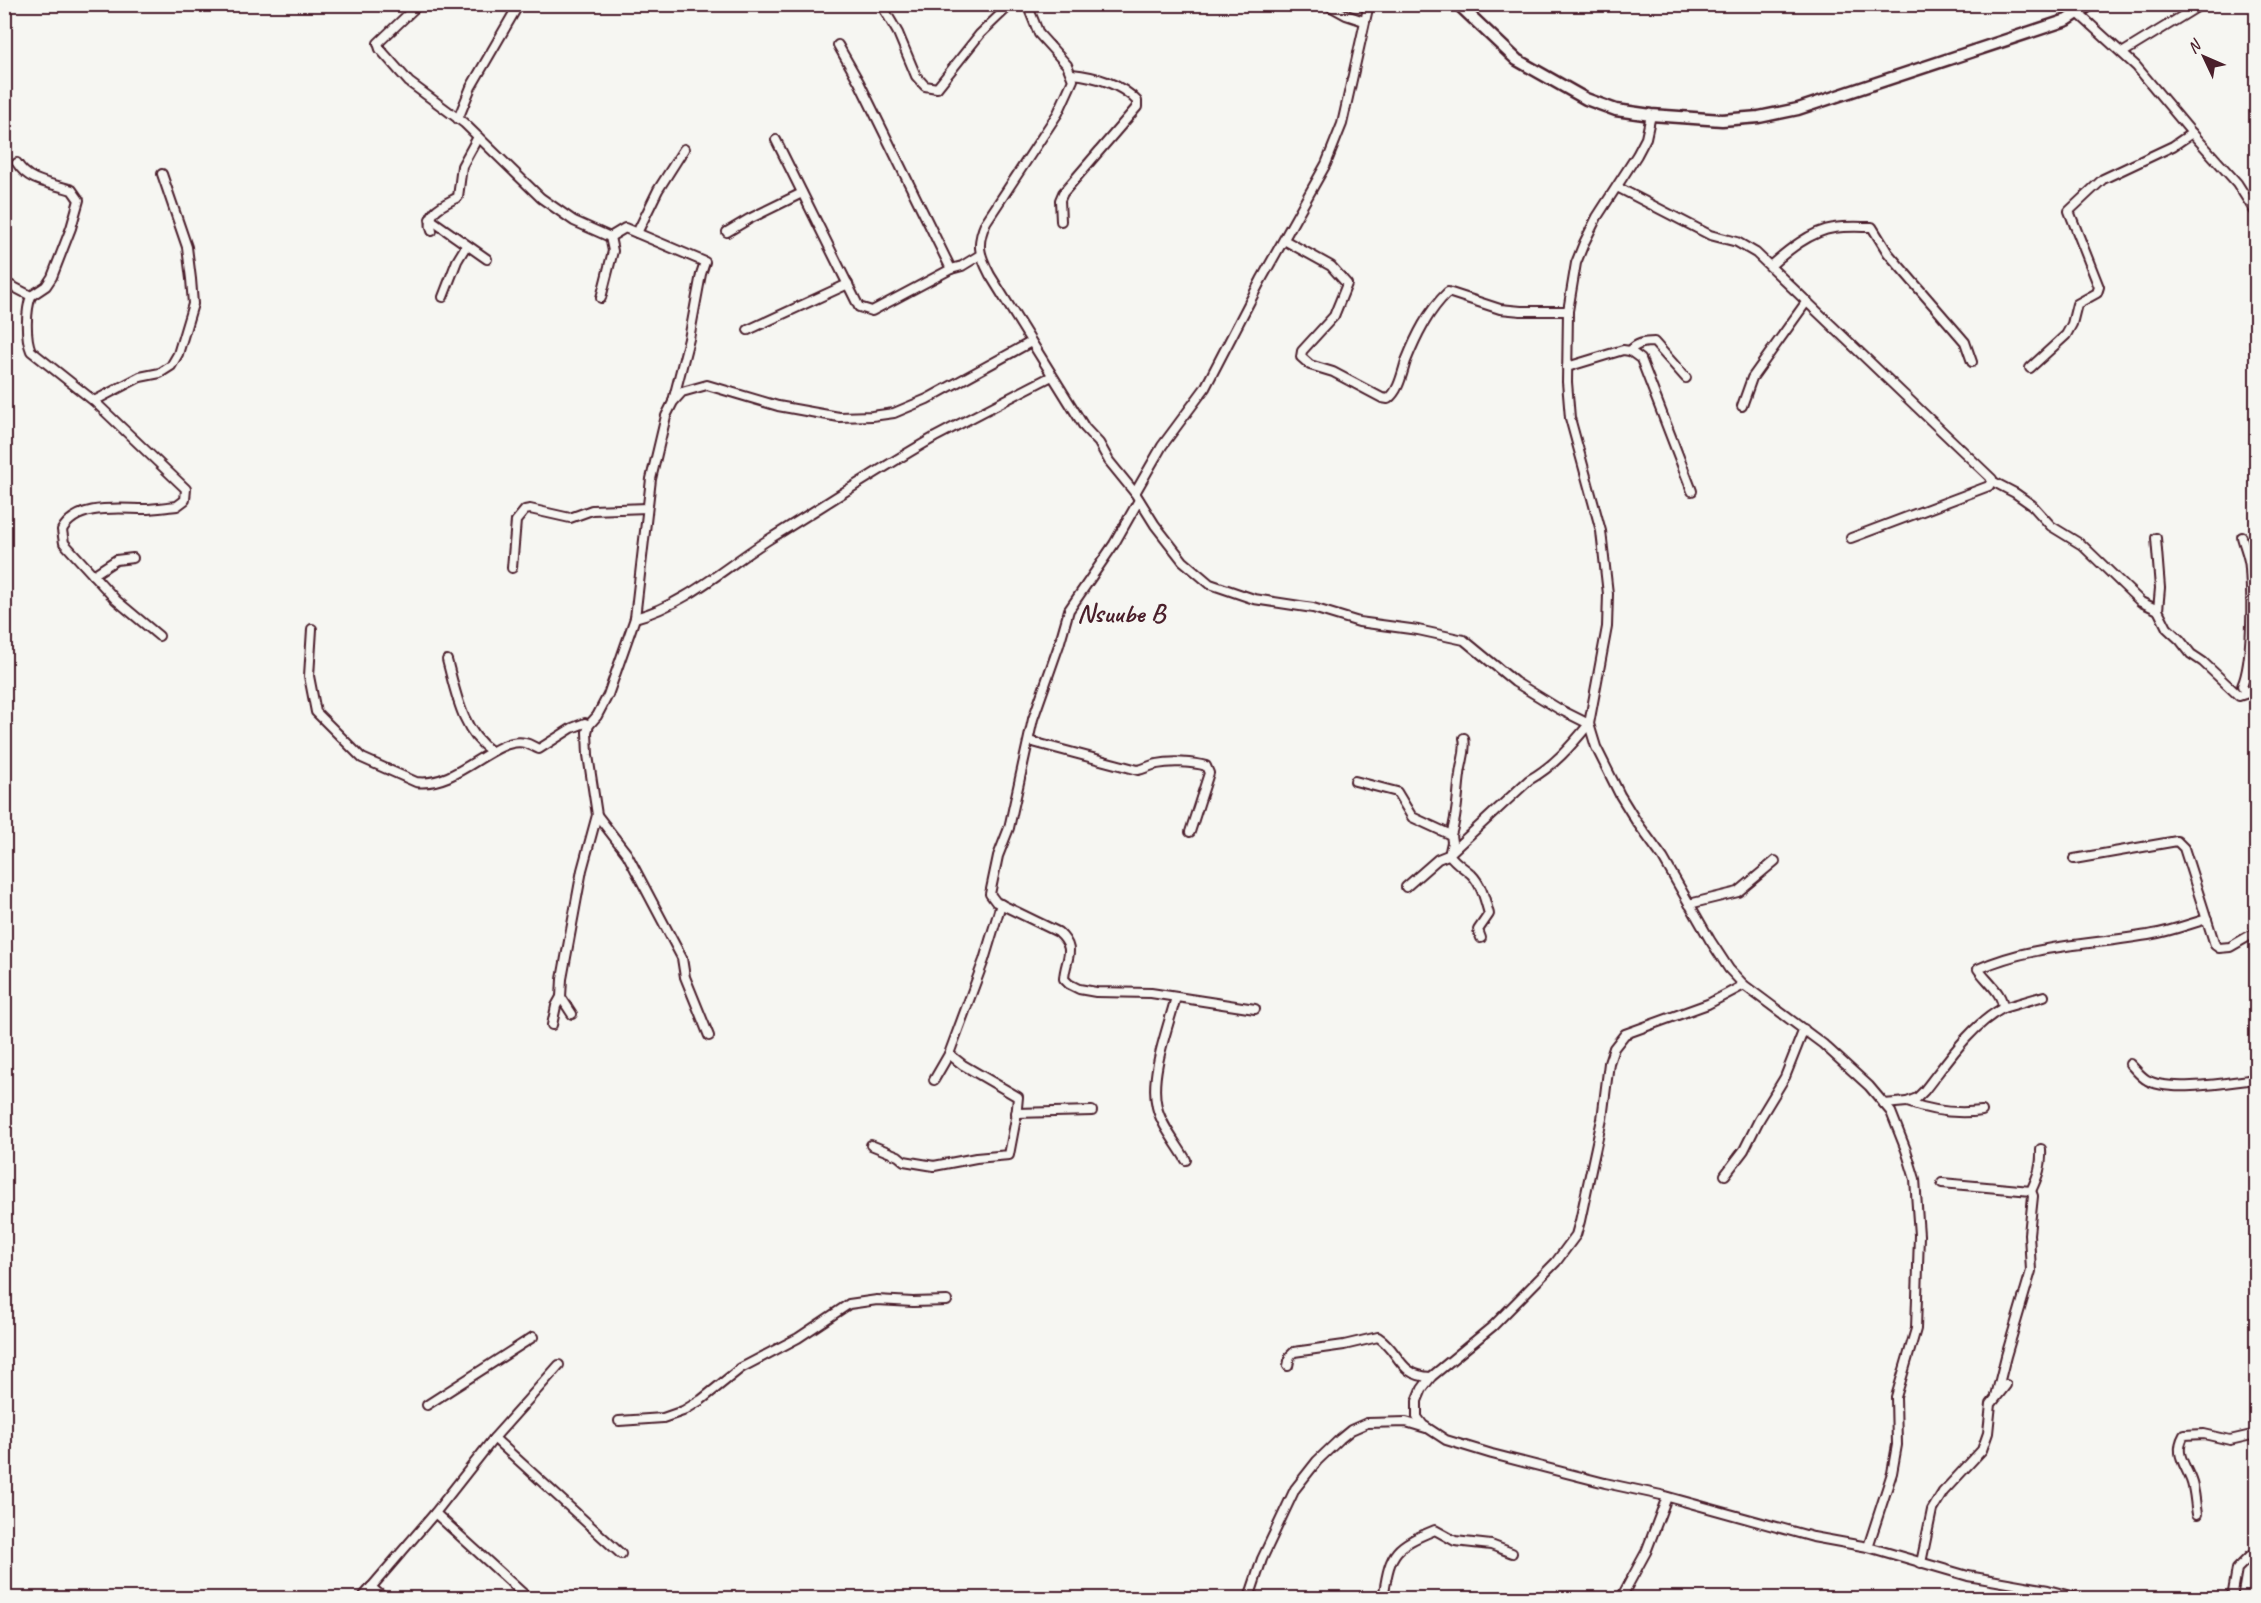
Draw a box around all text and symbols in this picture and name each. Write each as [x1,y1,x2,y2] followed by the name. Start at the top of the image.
[2174,27,2234,87] north arrow
[2183,35,2207,58] text: N
[1077,596,1167,630] district label: Nsuube B

